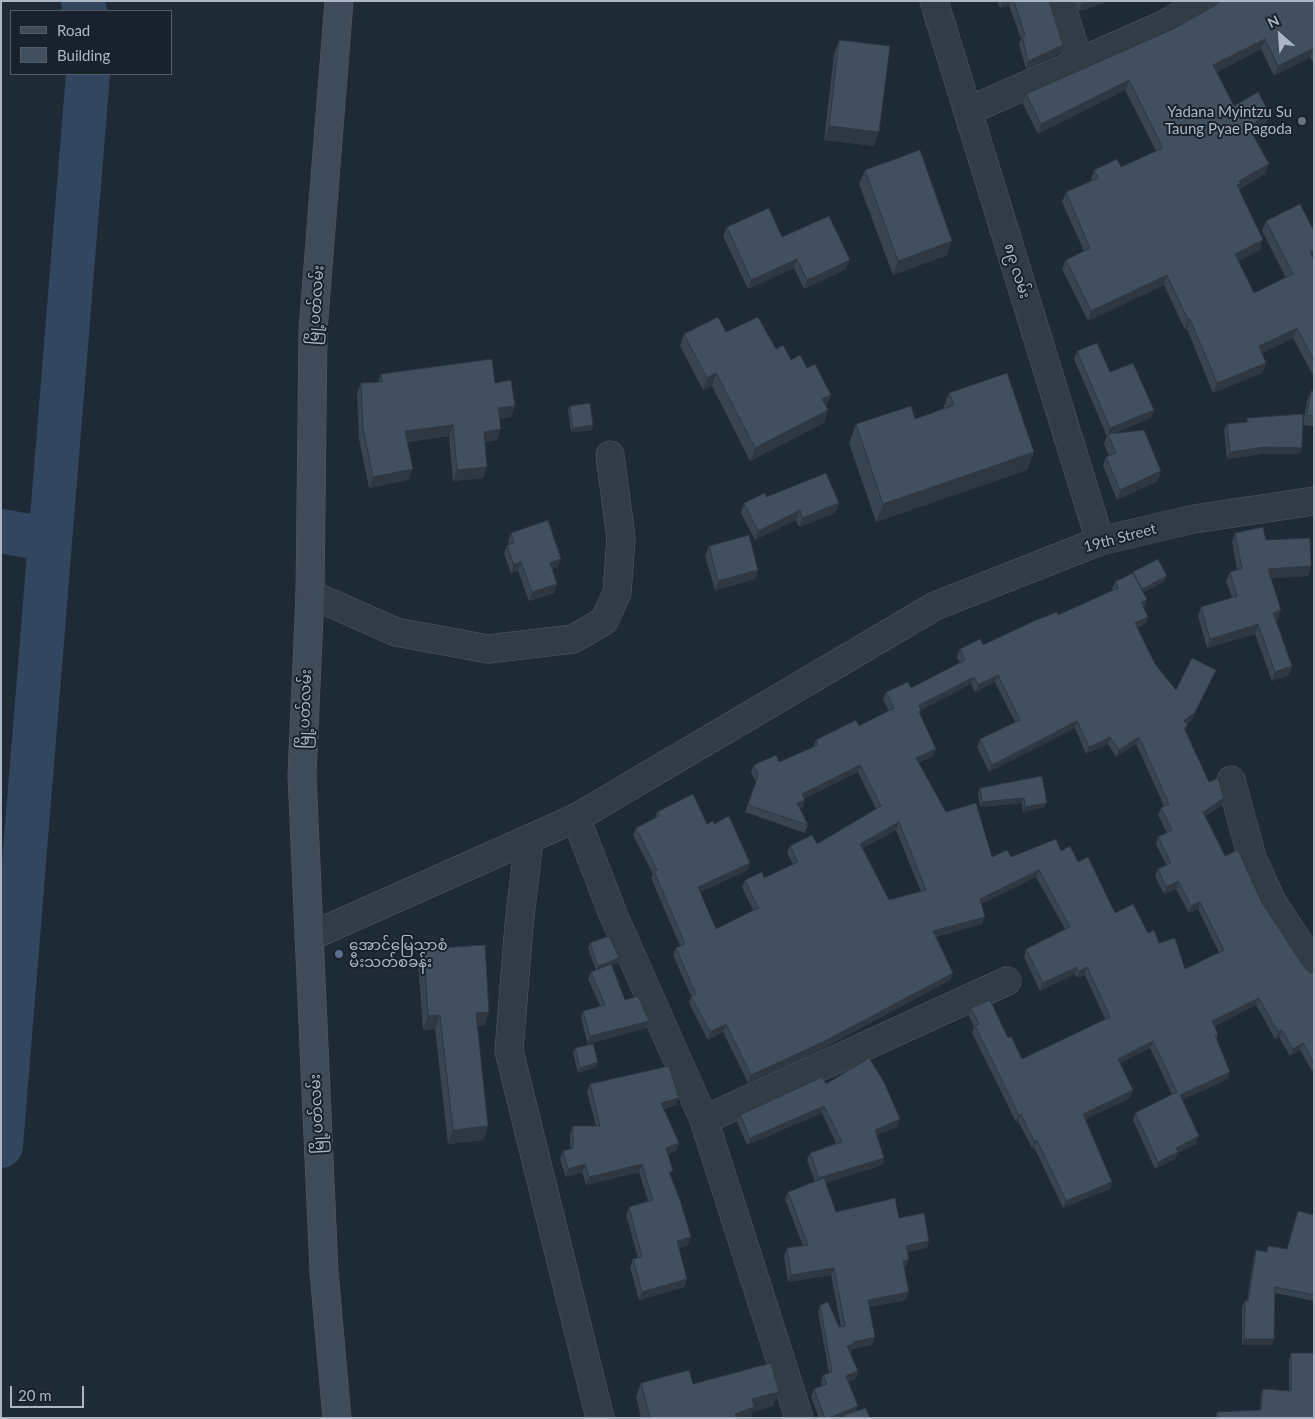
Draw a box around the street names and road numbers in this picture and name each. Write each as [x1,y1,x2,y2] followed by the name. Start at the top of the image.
[1000,241,1034,301] street label: ၈၉ လမ်း
[304,265,328,345] street label: မြို့ပတ်လမ်း
[1082,520,1158,556] street label: 19th Street
[295,669,315,749] street label: မြို့ပတ်လမ်း
[306,1074,328,1154] street label: မြို့ပတ်လမ်း

